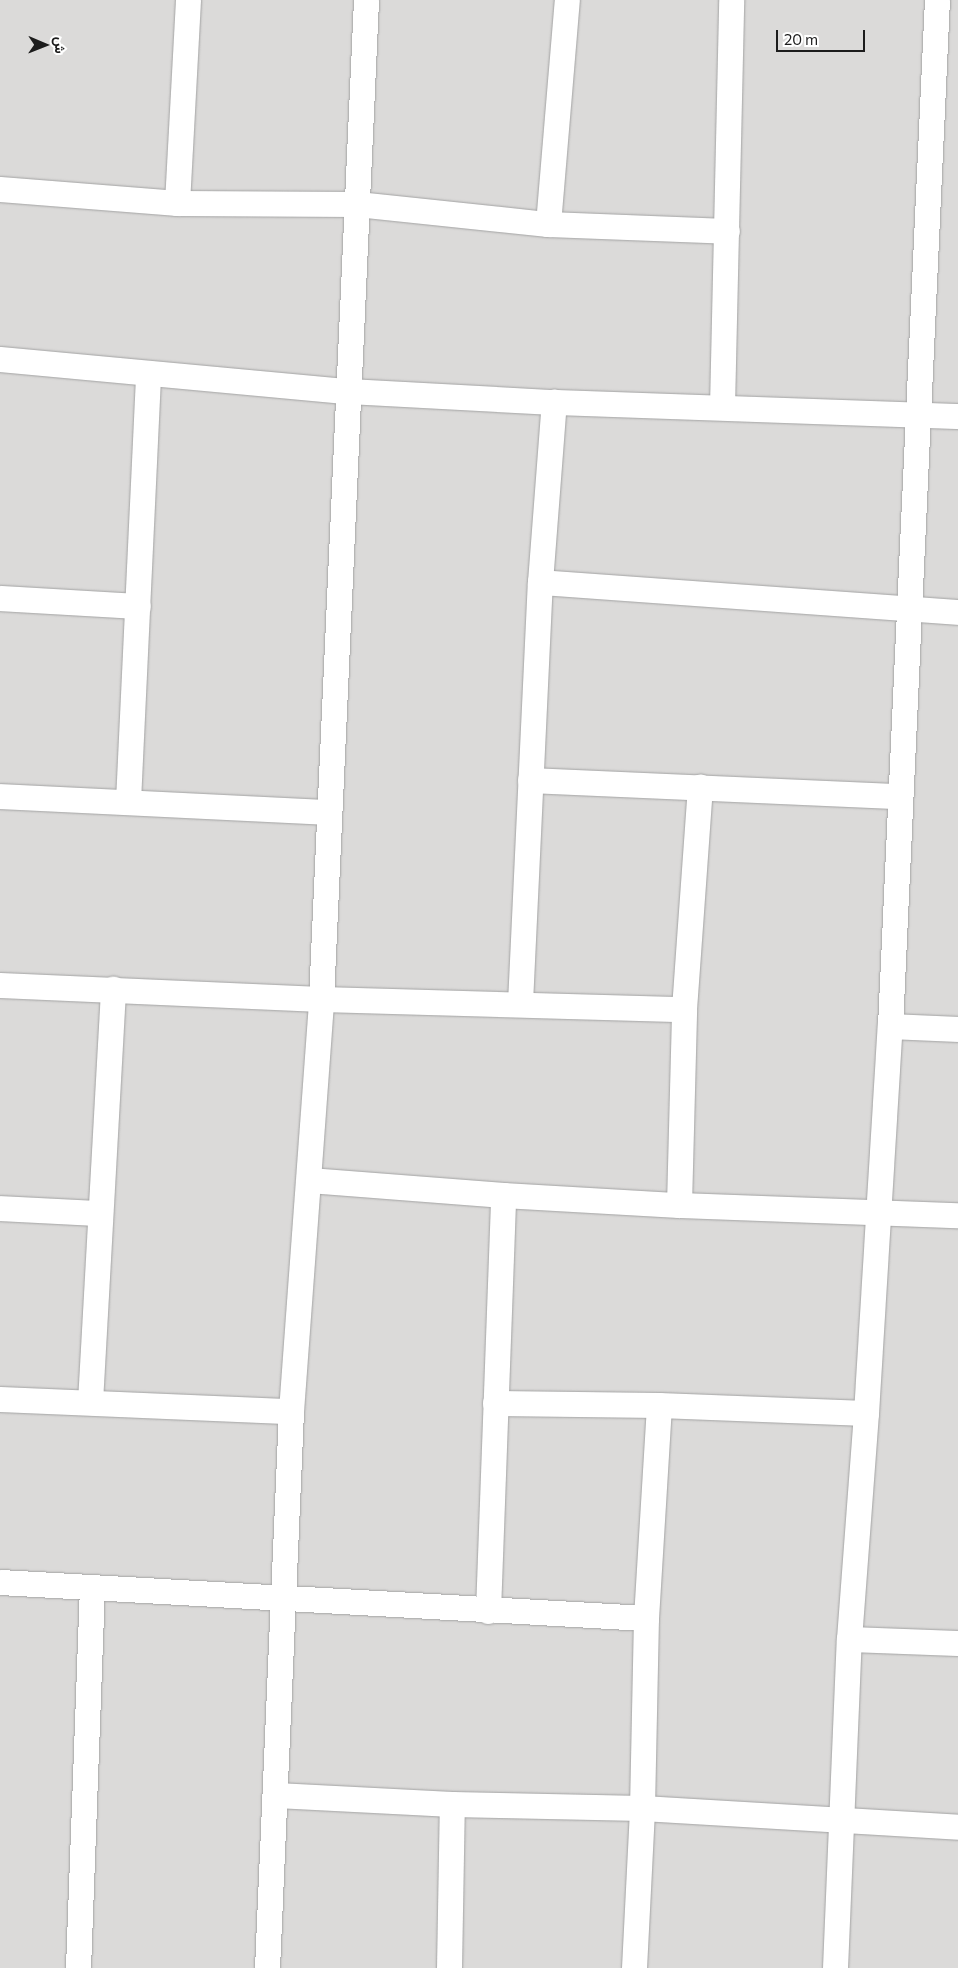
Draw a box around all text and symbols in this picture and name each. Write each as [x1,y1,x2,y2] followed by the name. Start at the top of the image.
[20,20,70,70] north arrow
[778,20,867,52] scale bar
[784,30,818,48] text: 20 m
[52,37,69,54] text: ش

